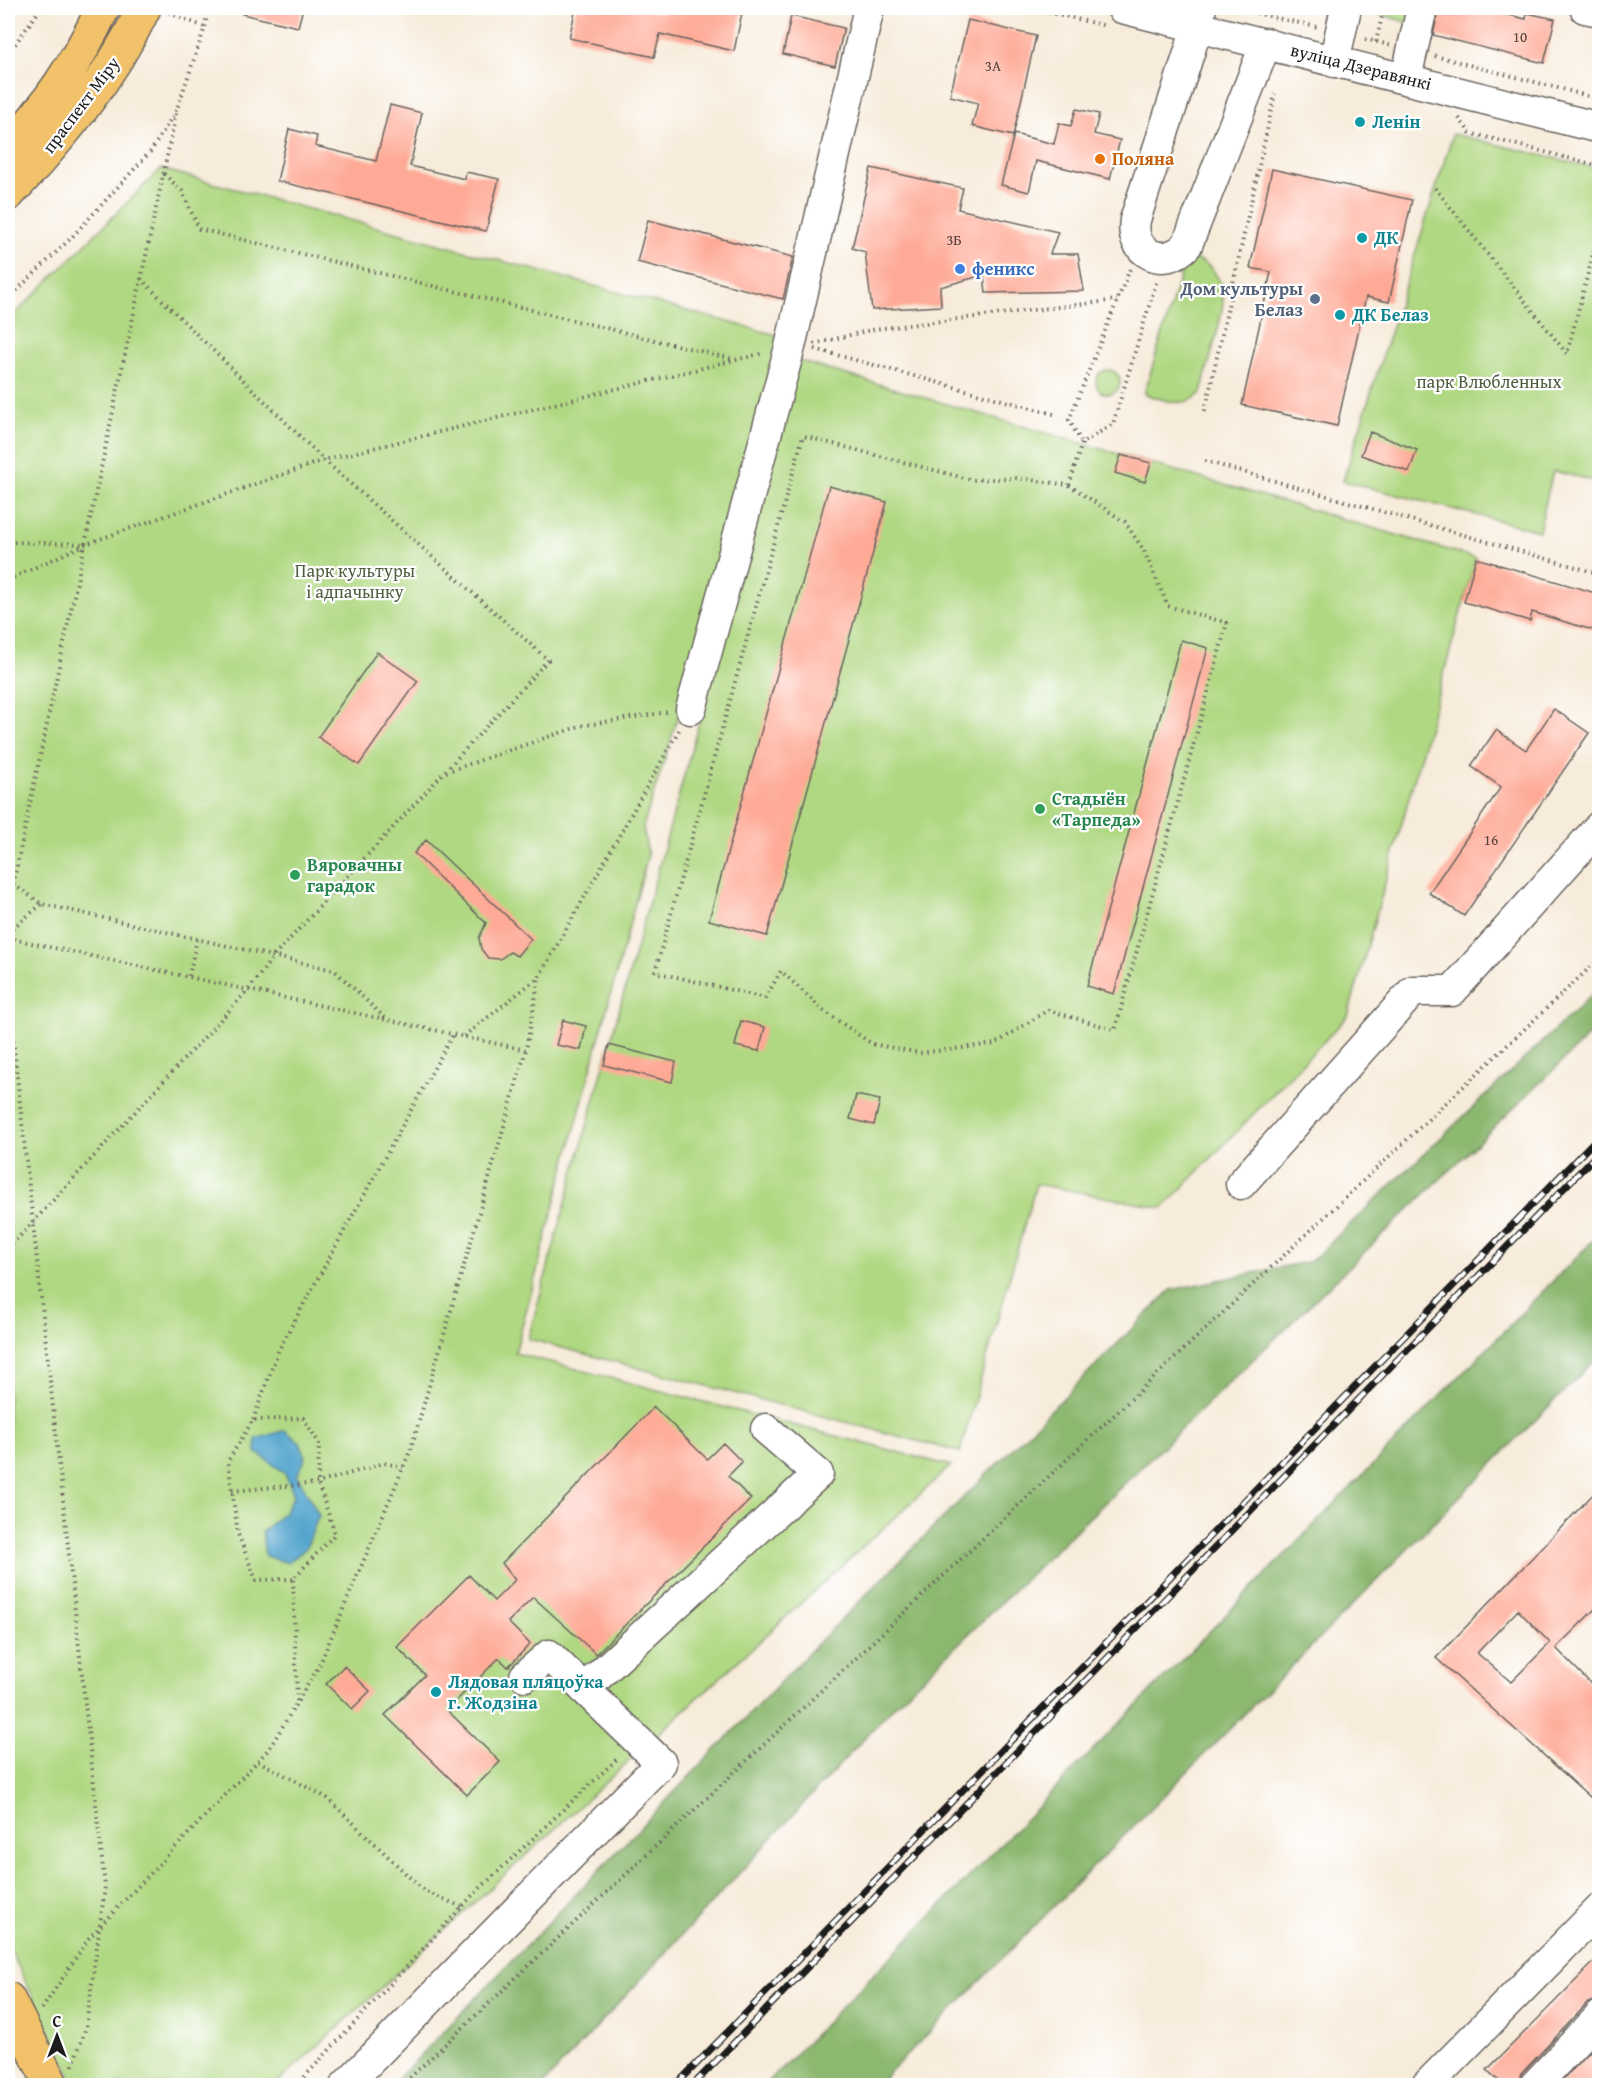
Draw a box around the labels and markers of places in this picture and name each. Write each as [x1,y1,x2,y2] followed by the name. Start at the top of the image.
[1372,108,1421,135] place label: Ленін
[1353,115,1367,129] marker: Ленін
[1112,145,1175,172] place label: Поляна
[1093,152,1107,166] marker: Поляна
[1373,224,1399,251] place label: ДК
[1355,231,1369,245] marker: ДК
[972,255,1034,282] place label: феникс
[953,262,967,276] marker: феникс
[1179,275,1303,323] place label: Дом культуры Белаз
[1308,292,1322,306] marker: Дом культуры Белаз
[1351,301,1429,328] place label: ДК Белаз
[1333,308,1347,322] marker: ДК Белаз
[1052,785,1141,833] place label: Стадыён «Тарпеда»
[1033,802,1047,816] marker: Стадыён «Тарпеда»
[307,851,402,899] place label: Вяровачны гарадок
[288,868,302,882] marker: Вяровачны гарадок
[448,1668,604,1716] place label: Лядовая пляцоўка г. Жодзіна
[429,1685,443,1699] marker: Лядовая пляцоўка г. Жодзіна

